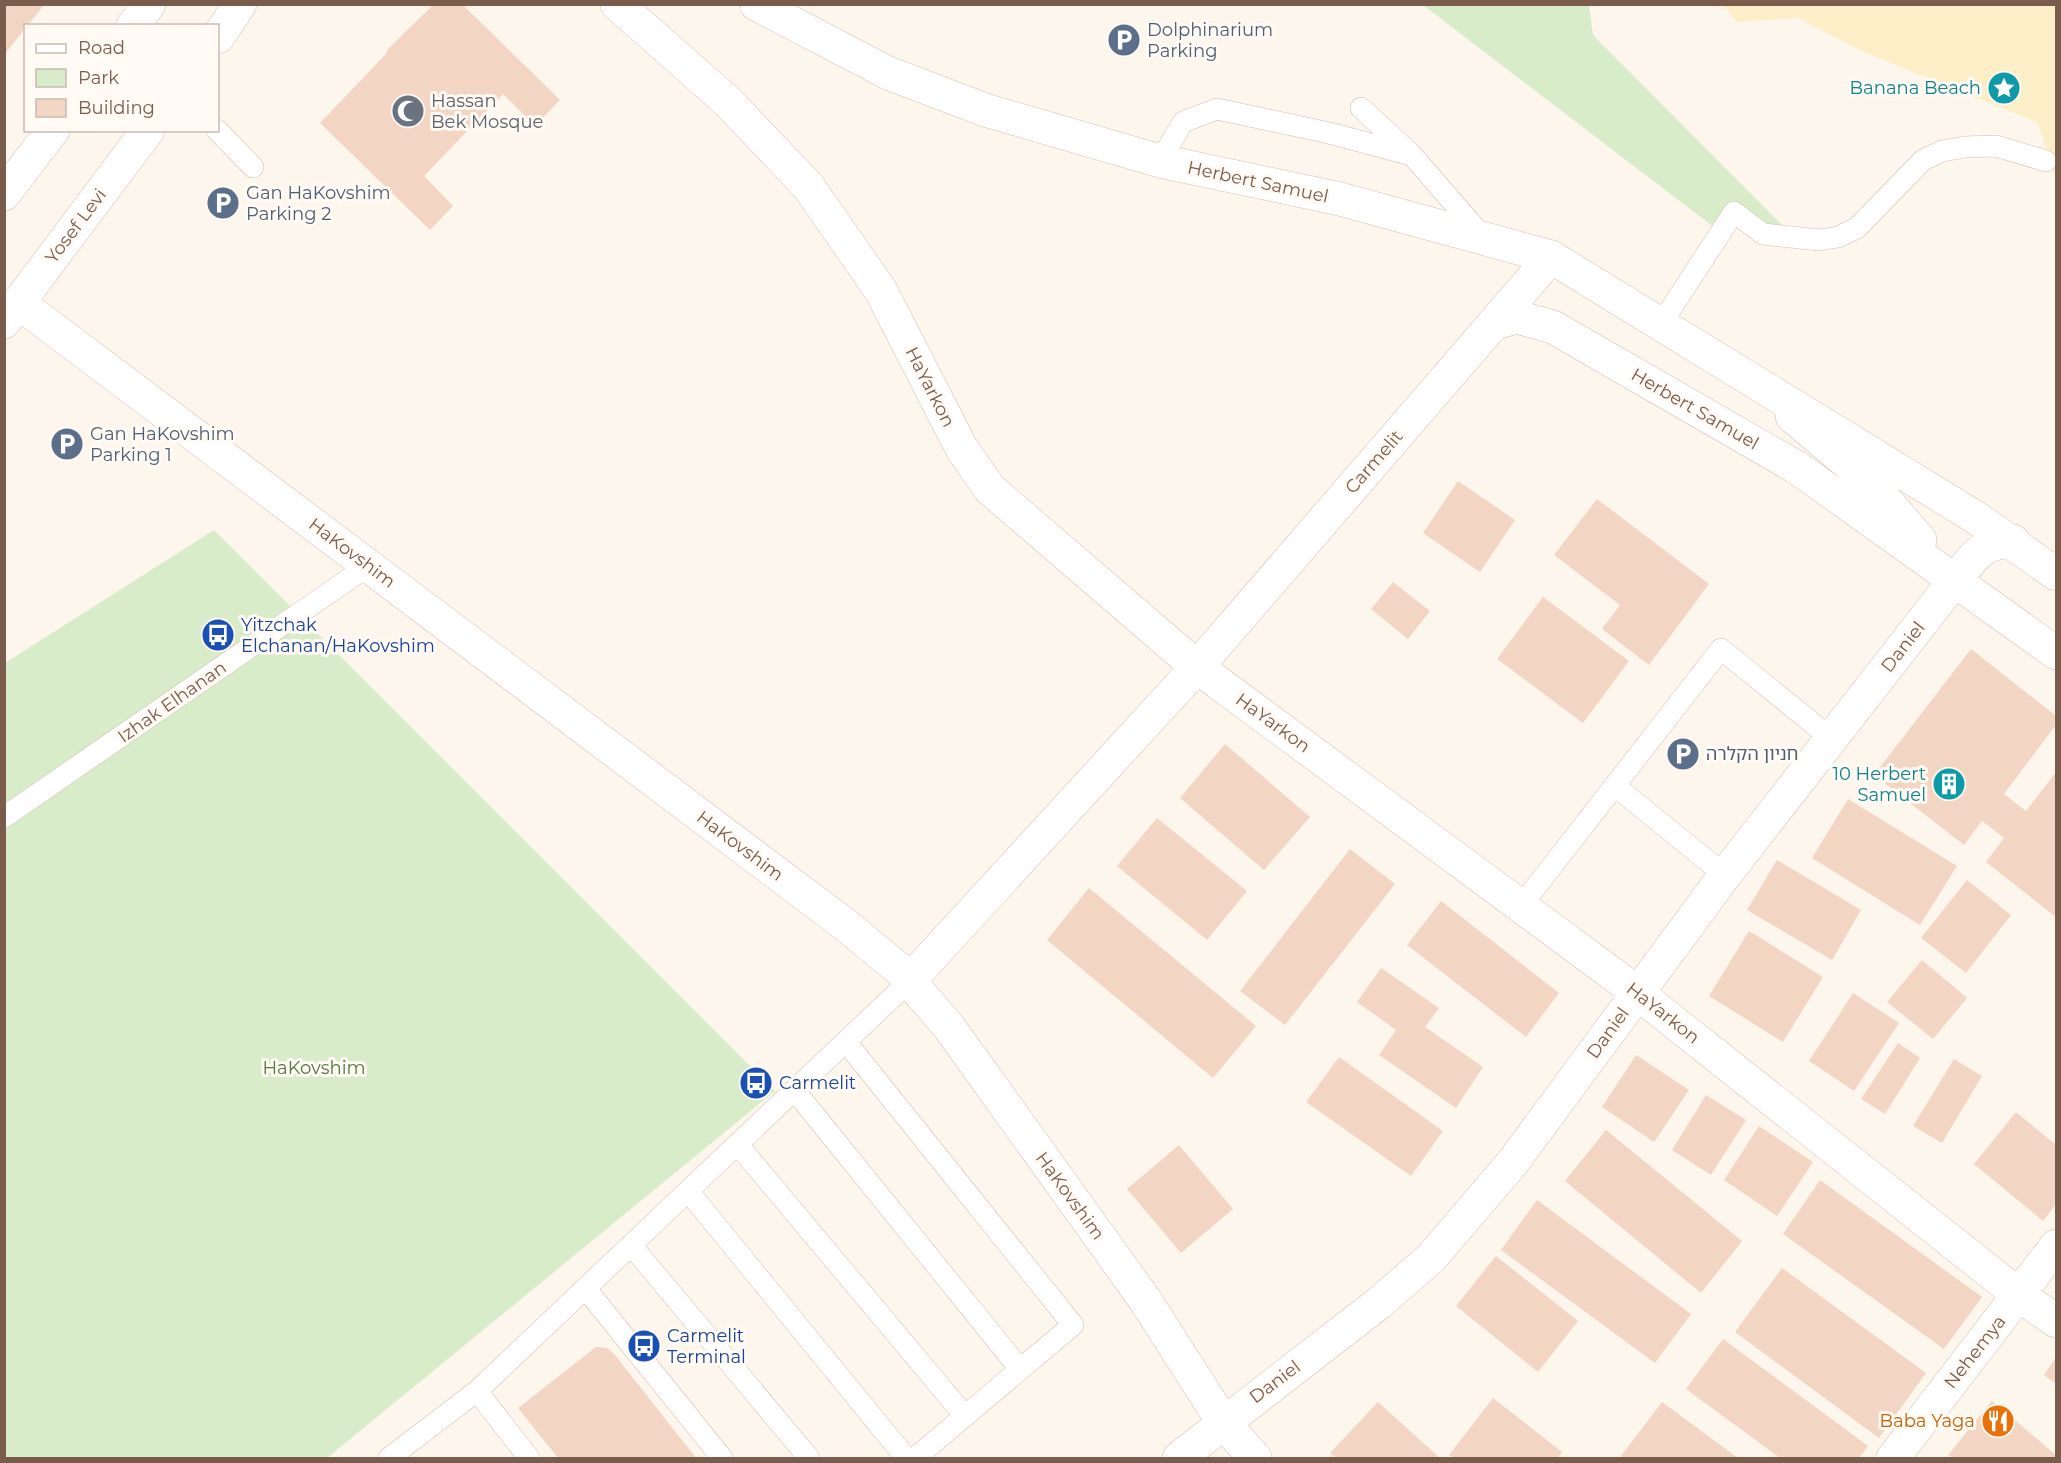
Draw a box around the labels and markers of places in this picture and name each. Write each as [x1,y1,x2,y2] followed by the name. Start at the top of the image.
[1147,19,1273,62] place label: Dolphinarium Parking
[1106,22,1142,58] parking icon: Dolphinarium Parking
[1986,70,2022,106] place icon: Banana Beach
[1850,77,1981,99] place label: Banana Beach
[431,90,543,133] place label: Hassan Bek Mosque
[390,93,426,129] mosque icon: Hassan Bek Mosque
[246,182,391,225] place label: Gan HaKovshim Parking 2
[205,185,241,221] parking icon: Gan HaKovshim Parking 2
[90,423,235,466] place label: Gan HaKovshim Parking 1
[49,426,85,462] parking icon: Gan HaKovshim Parking 1
[241,614,435,657] place label: Yitzchak Elchanan/HaKovshim
[200,617,236,653] bus stop icon: Yitzchak Elchanan/HaKovshim
[1665,736,1701,772] parking icon: חניון הקלרה
[1706,743,1799,765] place label: חניון הקלרה
[1832,763,1926,806] place label: 10 Herbert Samuel
[1931,766,1967,802] building icon: 10 Herbert Samuel
[738,1065,774,1101] bus stop icon: Carmelit
[779,1072,856,1094] place label: Carmelit
[667,1325,746,1368] place label: Carmelit Terminal
[626,1328,662,1364] bus stop icon: Carmelit Terminal
[1980,1403,2016,1439] restaurant icon: Baba Yaga
[1879,1410,1975,1432] place label: Baba Yaga

